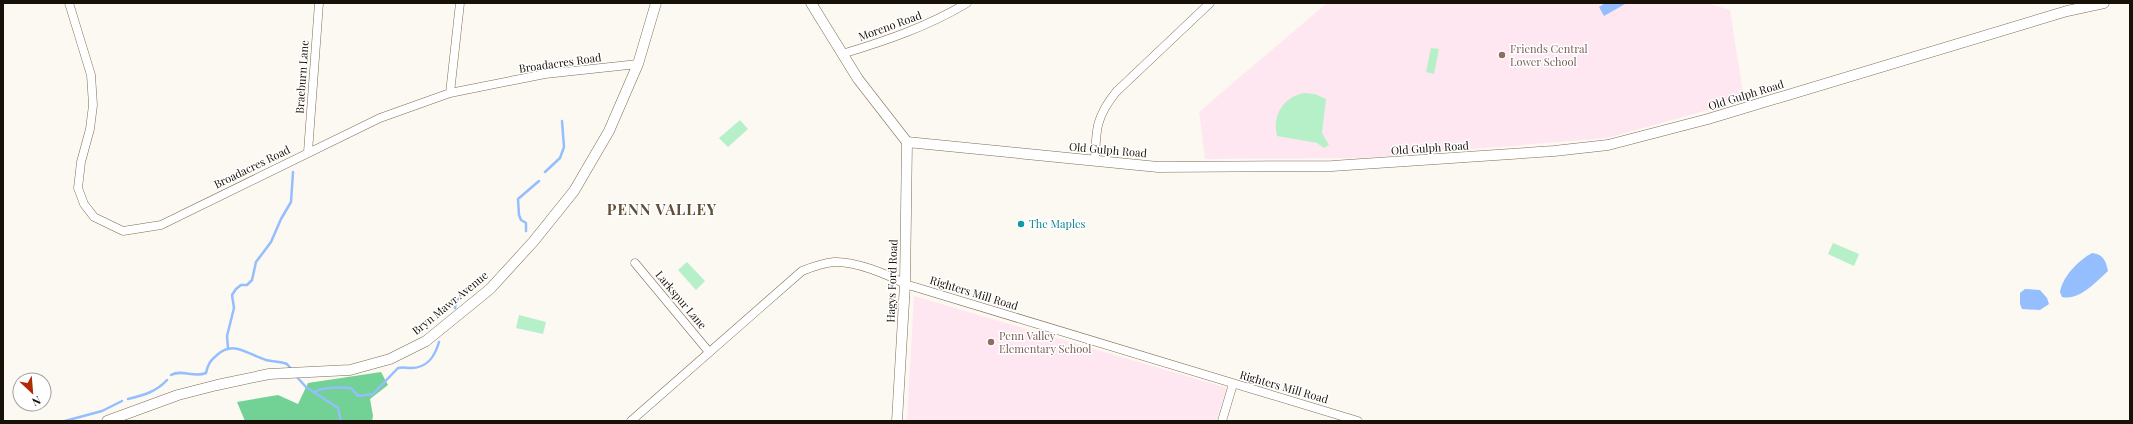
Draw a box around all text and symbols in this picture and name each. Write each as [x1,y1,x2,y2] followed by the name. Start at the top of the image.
[856,7,924,44] street label: Moreno Road
[291,39,312,114] street label: Braeburn Lane
[1510,41,1588,69] place label: Friends Central Lower School
[518,49,603,76] street label: Broadacres Road
[1497,50,1507,60] marker: Friends Central Lower School
[1706,76,1786,113] street label: Old Gulph Road
[1390,137,1470,158] street label: Old Gulph Road
[1068,139,1148,160] street label: Old Gulph Road
[211,141,293,192] street label: Broadacres Road
[607,199,717,219] district label: PENN VALLEY
[1029,216,1086,231] place label: The Maples
[1016,219,1026,229] marker: The Maples
[883,238,900,323] street label: Hagys Ford Road
[409,267,491,338] street label: Bryn Mawr Avenue
[653,267,710,332] street label: Larkspur Lane
[928,272,1021,313] street label: Righters Mill Road
[999,328,1091,356] place label: Penn Valley Elementary School
[986,337,996,347] marker: Penn Valley Elementary School
[1238,367,1331,407] street label: Righters Mill Road
[12,372,52,412] north arrow
[30,393,43,410] text: N

